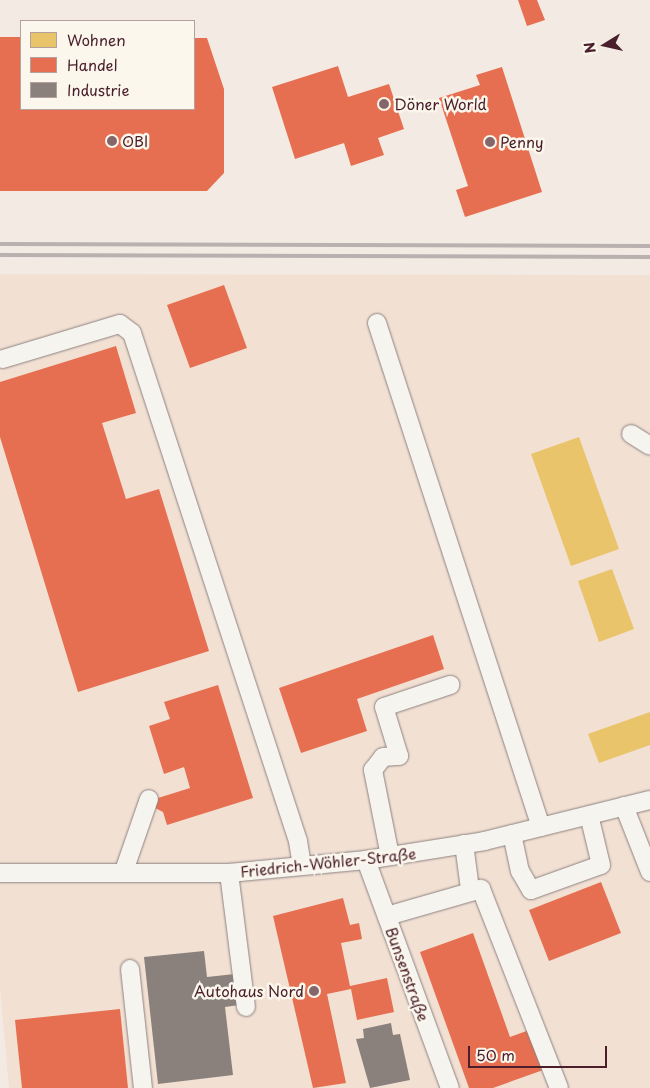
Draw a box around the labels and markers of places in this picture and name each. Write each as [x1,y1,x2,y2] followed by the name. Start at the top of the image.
[394,95,487,113] place label: Döner World
[378,98,390,110] marker: Döner World
[122,132,148,150] place label: OBI
[500,133,544,151] place label: Penny
[106,135,118,147] marker: OBI
[484,136,496,148] marker: Penny
[194,982,304,1000] place label: Autohaus Nord
[308,985,320,997] marker: Autohaus Nord

